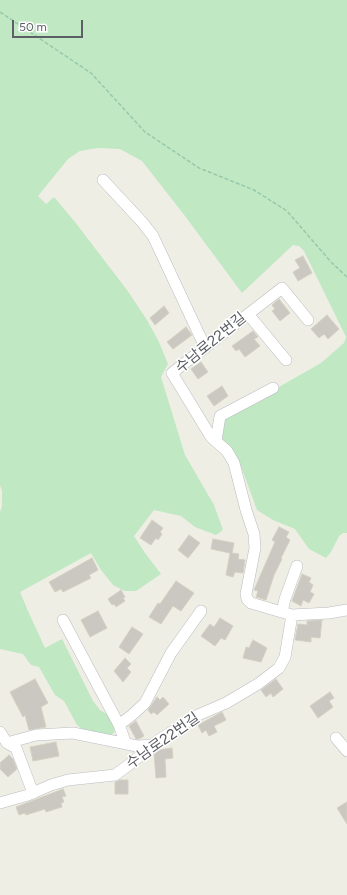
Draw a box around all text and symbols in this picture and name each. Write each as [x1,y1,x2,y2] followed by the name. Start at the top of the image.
[14,12,85,38] scale bar
[19,20,47,34] text: 50 m
[172,309,250,377] street label: 수남로22번길
[123,709,203,773] street label: 수남로22번길

